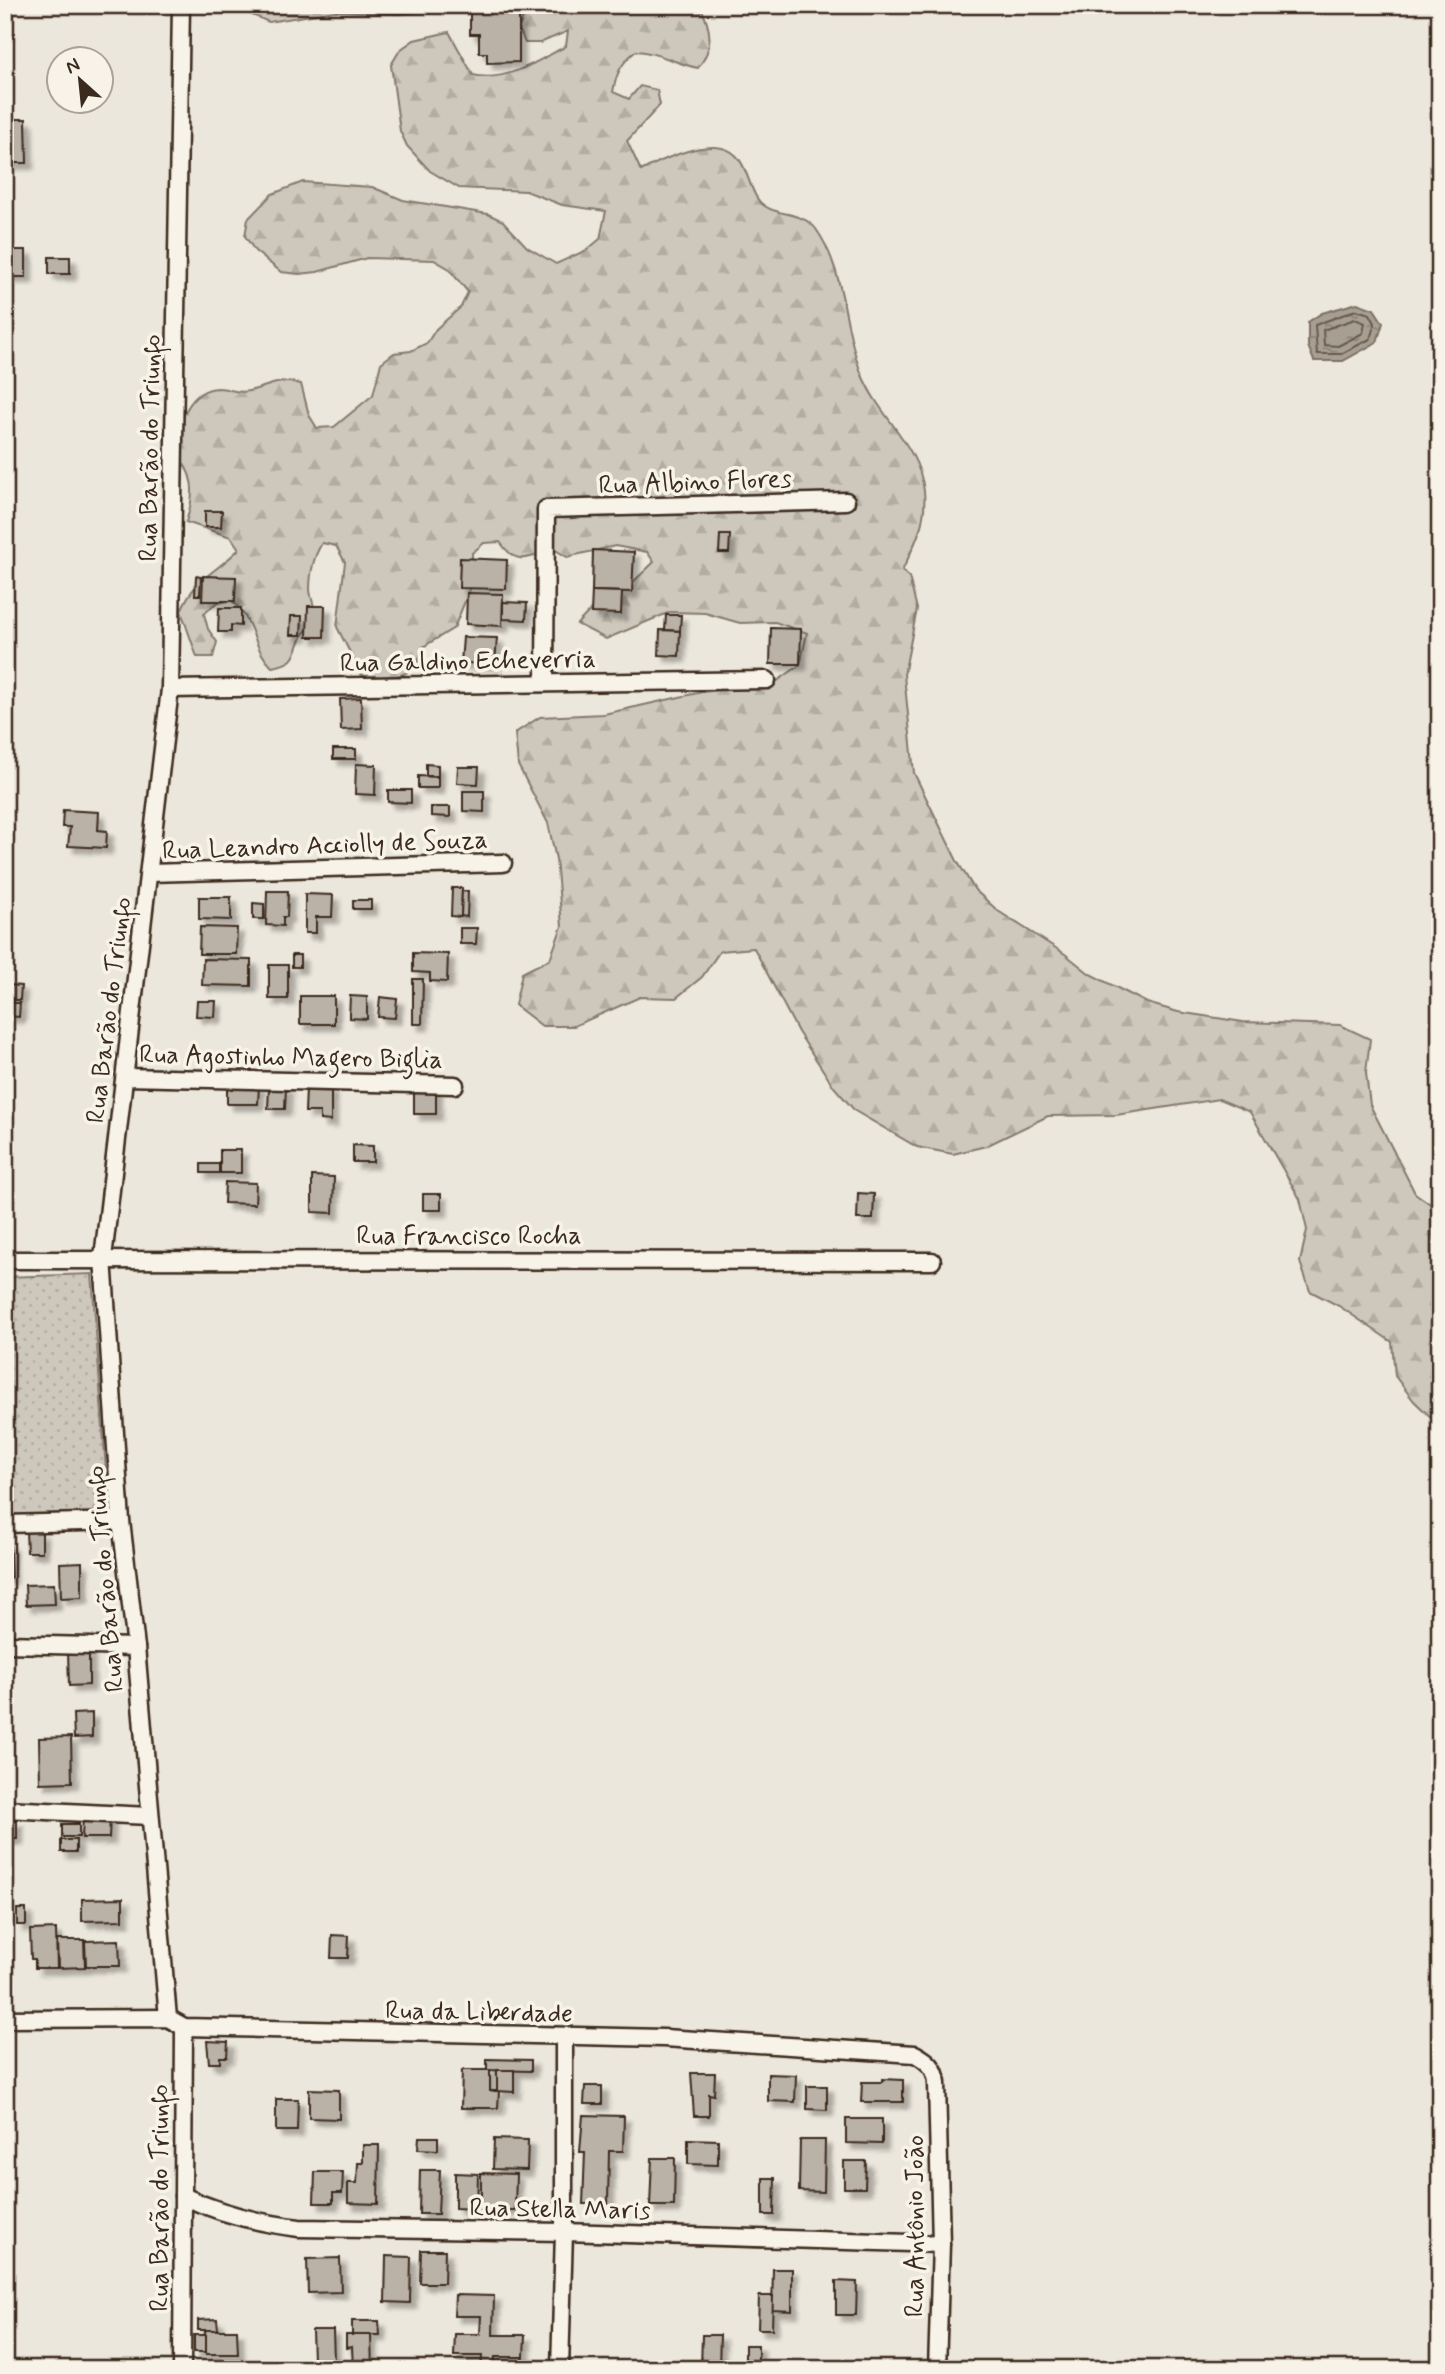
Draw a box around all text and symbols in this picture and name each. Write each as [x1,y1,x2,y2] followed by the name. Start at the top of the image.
[46,46,116,116] north arrow
[62,52,84,80] text: N
[132,334,172,562] street label: Rua Barão do Triunfo
[598,463,792,503] street label: Rua Albino Flores
[340,643,596,681] street label: Rua Galdino Echeverria
[162,823,488,869] street label: Rua Leandro Acciolly de Souza
[79,895,143,1125] street label: Rua Barão do Triunfo
[139,1038,443,1081] street label: Rua Agostinho Magero Biglia
[356,1220,582,1254] street label: Rua Francisco Rocha
[79,1464,135,1694] street label: Rua Barão do Triunfo
[385,1994,573,2032] street label: Rua da Liberdade
[144,2084,180,2312] street label: Rua Barão do Triunfo
[899,2135,933,2317] street label: Rua Antônio João
[469,2191,651,2229] street label: Rua Stella Maris

